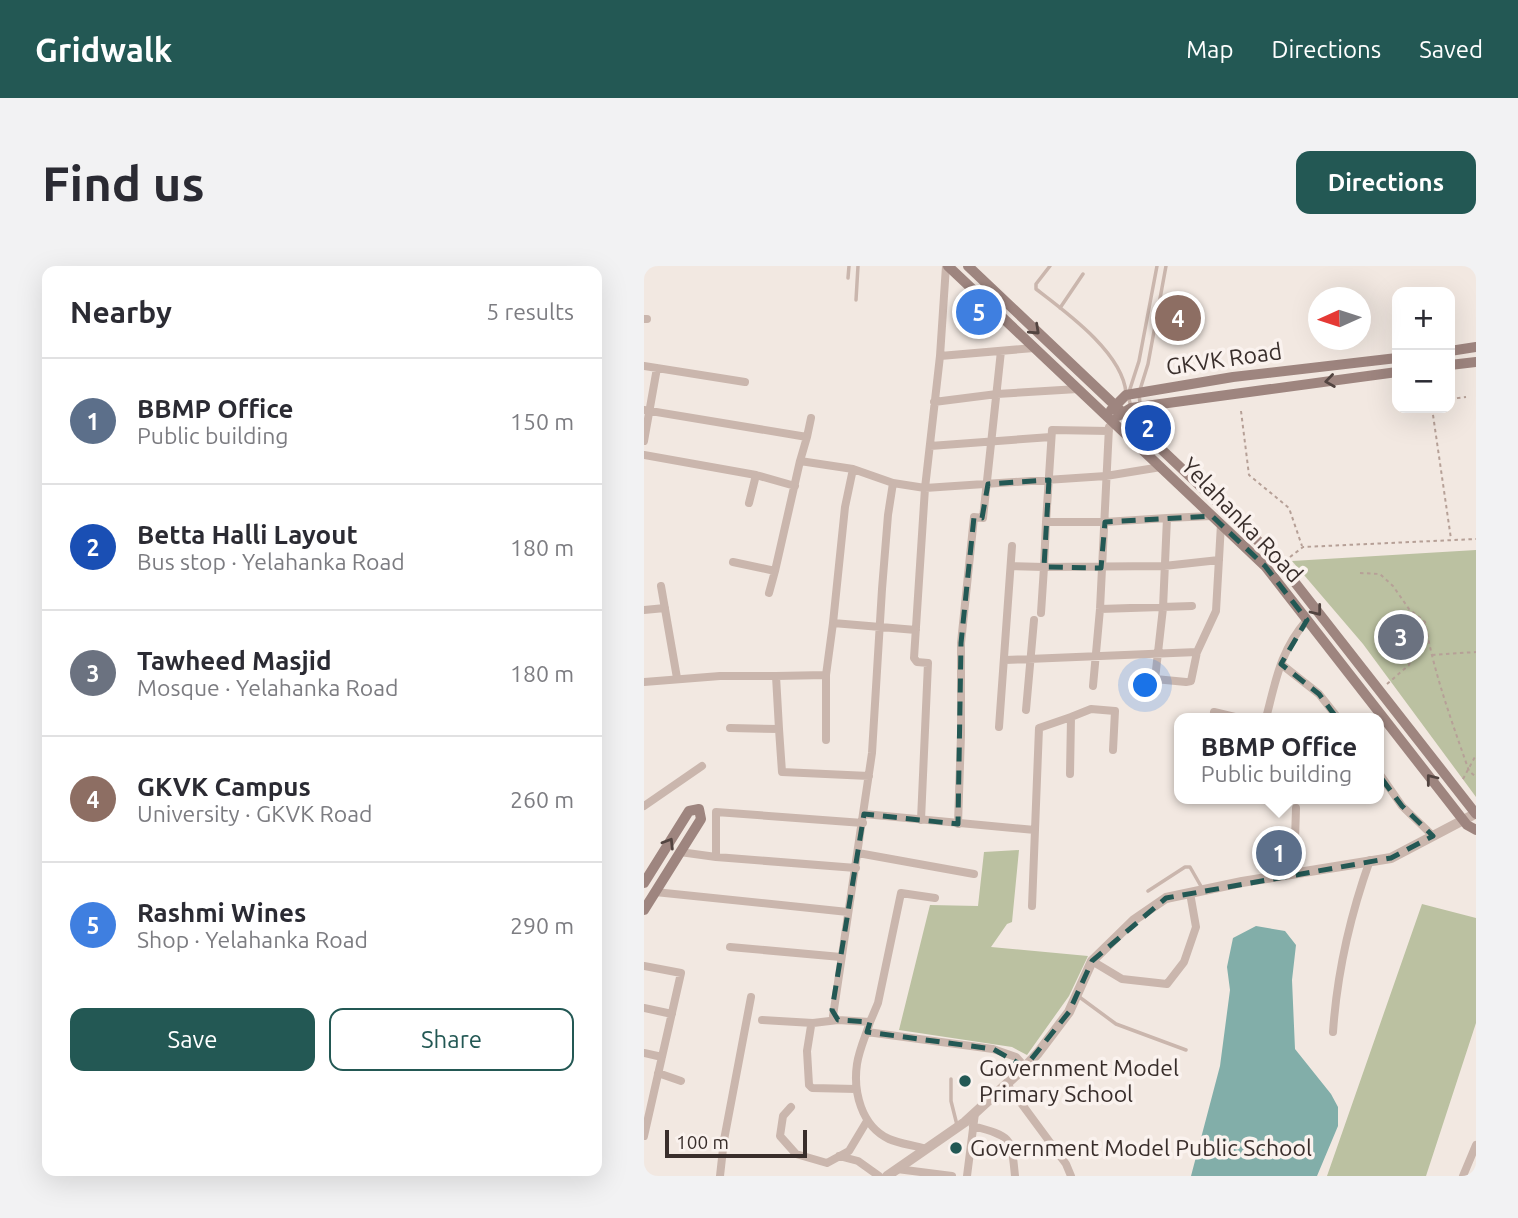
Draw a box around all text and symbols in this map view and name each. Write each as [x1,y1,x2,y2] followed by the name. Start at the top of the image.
[35,31,172,68] text: Gridwalk
[1186,36,1233,63] text: Map
[1271,36,1381,63] text: Directions
[1419,36,1483,63] text: Saved
[1296,151,1476,214] button: Directions
[42,155,205,210] text: Find us
[956,286,1002,338] pin: 5
[1308,287,1371,350] north arrow
[1392,287,1455,413] map controls
[1392,287,1455,350] button: +
[1155,292,1201,344] pin: 4
[70,295,172,329] text: Nearby
[486,299,574,324] text: 5 results
[1027,322,1040,334] one-way arrow
[1164,338,1283,379] street label: GKVK Road
[1392,350,1455,413] button: −
[1324,374,1335,389] one-way arrow
[137,394,293,423] text: BBMP Office
[1125,402,1171,454] pin: 2
[87,409,99,434] text: 1
[510,409,574,434] text: 150 m
[137,423,289,448] text: Public building
[1177,452,1308,587] street label: Yelahanka Road
[137,520,358,549] text: Betta Halli Layout
[87,535,99,560] text: 2
[510,535,574,560] text: 180 m
[137,549,405,574] text: Bus stop · Yelahanka Road
[1309,603,1321,616] one-way arrow
[1378,611,1424,663] pin: 3
[137,646,332,675] text: Tawheed Masjid
[87,661,99,686] text: 3
[510,661,574,686] text: 180 m
[1128,668,1162,702] your location
[137,675,399,700] text: Mosque · Yelahanka Road
[1174,713,1384,804] popup
[1201,732,1357,761] text: BBMP Office
[1201,761,1352,786] text: Public building
[137,772,311,801] text: GKVK Campus
[1427,775,1440,787] one-way arrow
[87,787,99,812] text: 4
[510,787,574,812] text: 260 m
[137,801,373,826] text: University · GKVK Road
[1256,827,1302,879] pin: 1
[661,838,674,851] one-way arrow
[137,898,306,927] text: Rashmi Wines
[87,913,99,938] text: 5
[510,913,574,938] text: 290 m
[137,927,368,952] text: Shop · Yelahanka Road
[70,1008,315,1071] button: Save
[329,1008,574,1071] button: Share
[979,1055,1179,1106] place label: Government Model Primary School
[957,1073,973,1089] marker: Government Model Primary School
[665,1127,807,1159] scale bar
[676,1131,729,1153] text: 100 m
[970,1135,1312,1160] place label: Government Model Public School
[948,1140,964,1156] marker: Government Model Public School

